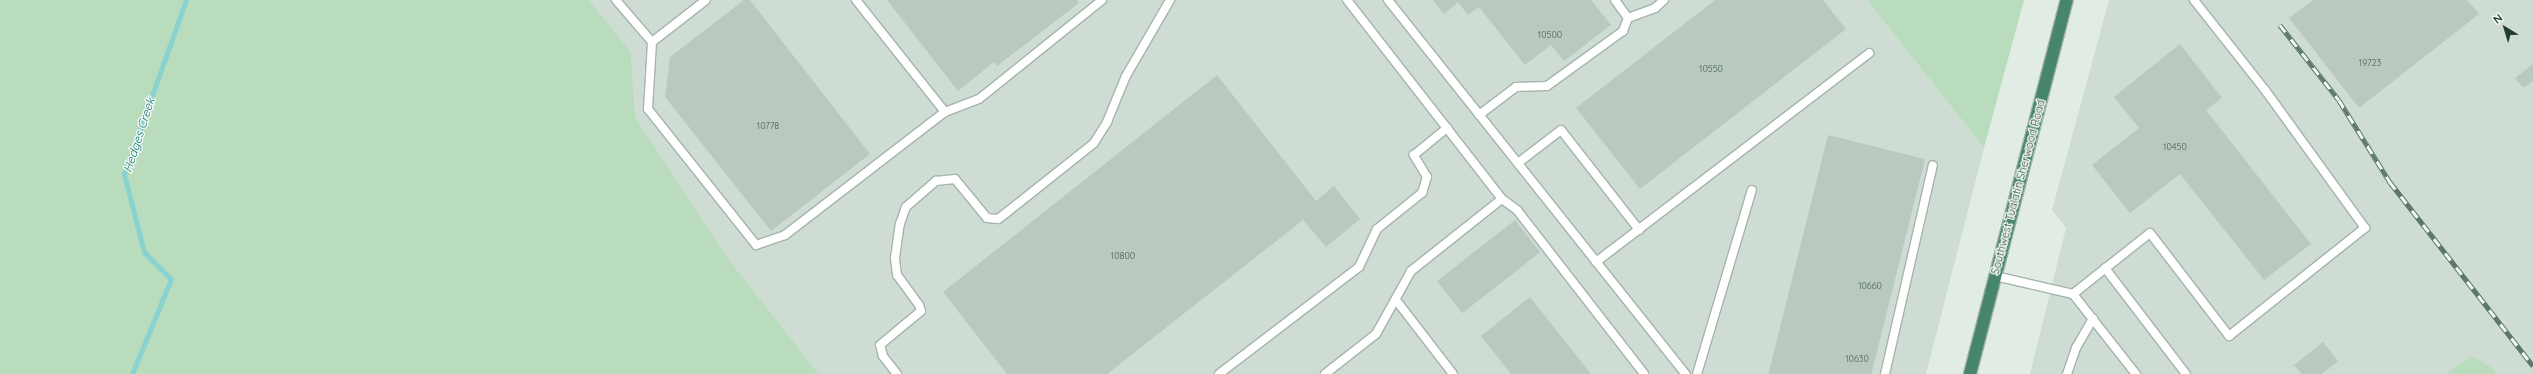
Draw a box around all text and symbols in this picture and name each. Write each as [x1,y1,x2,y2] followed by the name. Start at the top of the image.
[2485,8,2525,48] north arrow
[2490,11,2505,27] text: N
[1538,30,1562,40] house number: 10500
[2359,58,2381,68] house number: 19723
[1699,64,1723,74] house number: 10550
[120,96,158,174] water label: Hedges Creek
[1988,98,2048,276] street label: Southwest Tualatin Sherwood Road
[757,121,779,131] house number: 10778
[2163,142,2187,152] house number: 10450
[1111,251,1135,261] house number: 10800
[1858,281,1882,291] house number: 10660
[1845,354,1869,364] house number: 10630

